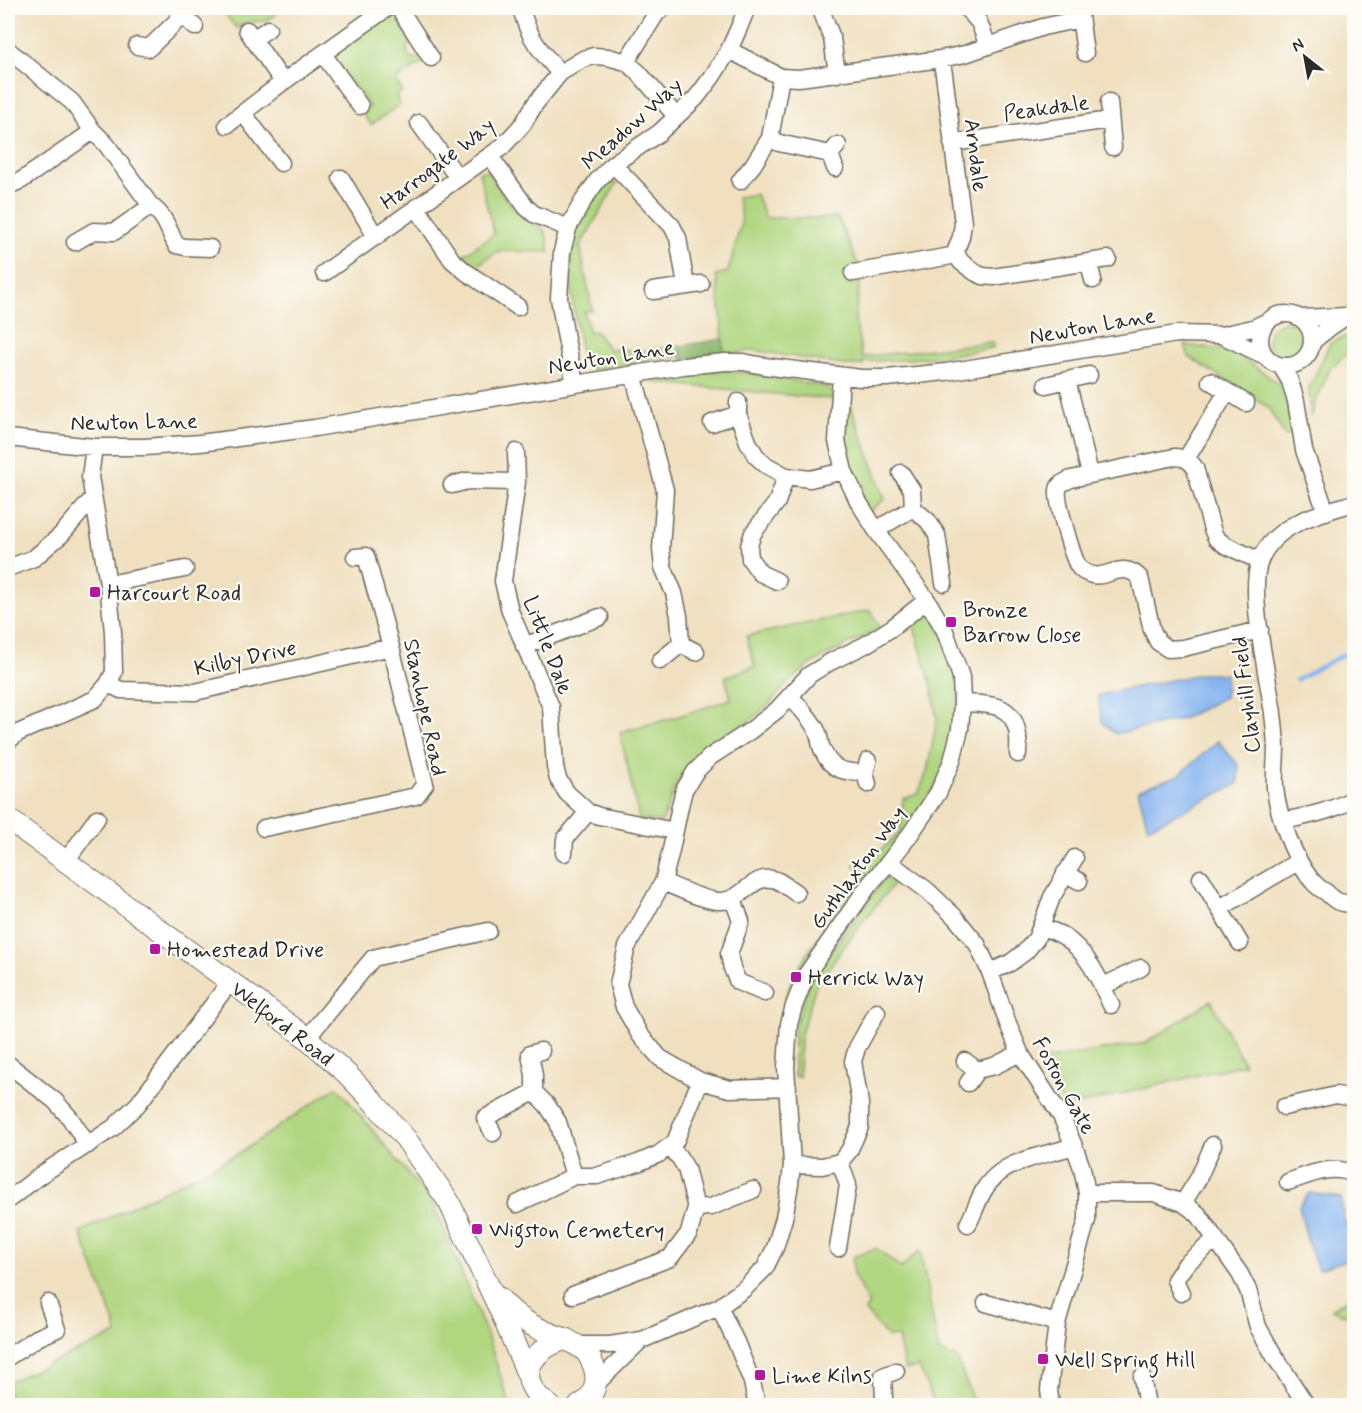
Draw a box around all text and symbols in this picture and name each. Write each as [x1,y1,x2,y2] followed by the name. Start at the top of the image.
[1275,27,1335,87] north arrow
[1288,34,1308,57] text: N
[576,72,689,177] street label: Meadow Way
[1002,89,1091,129] street label: Peakdale
[375,112,502,218] street label: Harrogate Way
[957,117,993,193] street label: Arndale
[1027,302,1158,352] street label: Newton Lane
[546,334,677,382] street label: Newton Lane
[70,408,198,438] street label: Newton Lane
[107,580,241,608] place label: Harcourt Road
[88,585,102,599] marker: Harcourt Road
[516,593,579,699] street label: Little Dale
[963,597,1081,650] place label: Bronze Barrow Close
[944,615,958,629] marker: Bronze Barrow Close
[192,634,299,683] street label: Kilby Drive
[1226,635,1268,755] street label: Clayhill Field
[396,636,452,779] street label: Stanhope Road
[804,801,913,936] street label: Guthlaxton Way
[167,937,324,965] place label: Homestead Drive
[148,942,162,956] marker: Homestead Drive
[808,965,924,993] place label: Herrick Way
[789,970,803,984] marker: Herrick Way
[224,976,339,1075] street label: Welford Road
[1025,1032,1102,1140] street label: Foston Gate
[489,1217,664,1248] place label: Wigston Cemetery
[470,1222,484,1236] marker: Wigston Cemetery
[1055,1347,1195,1378] place label: Well Spring Hill
[1036,1352,1050,1366] marker: Well Spring Hill
[772,1363,872,1391] place label: Lime Kilns
[753,1368,767,1382] marker: Lime Kilns

